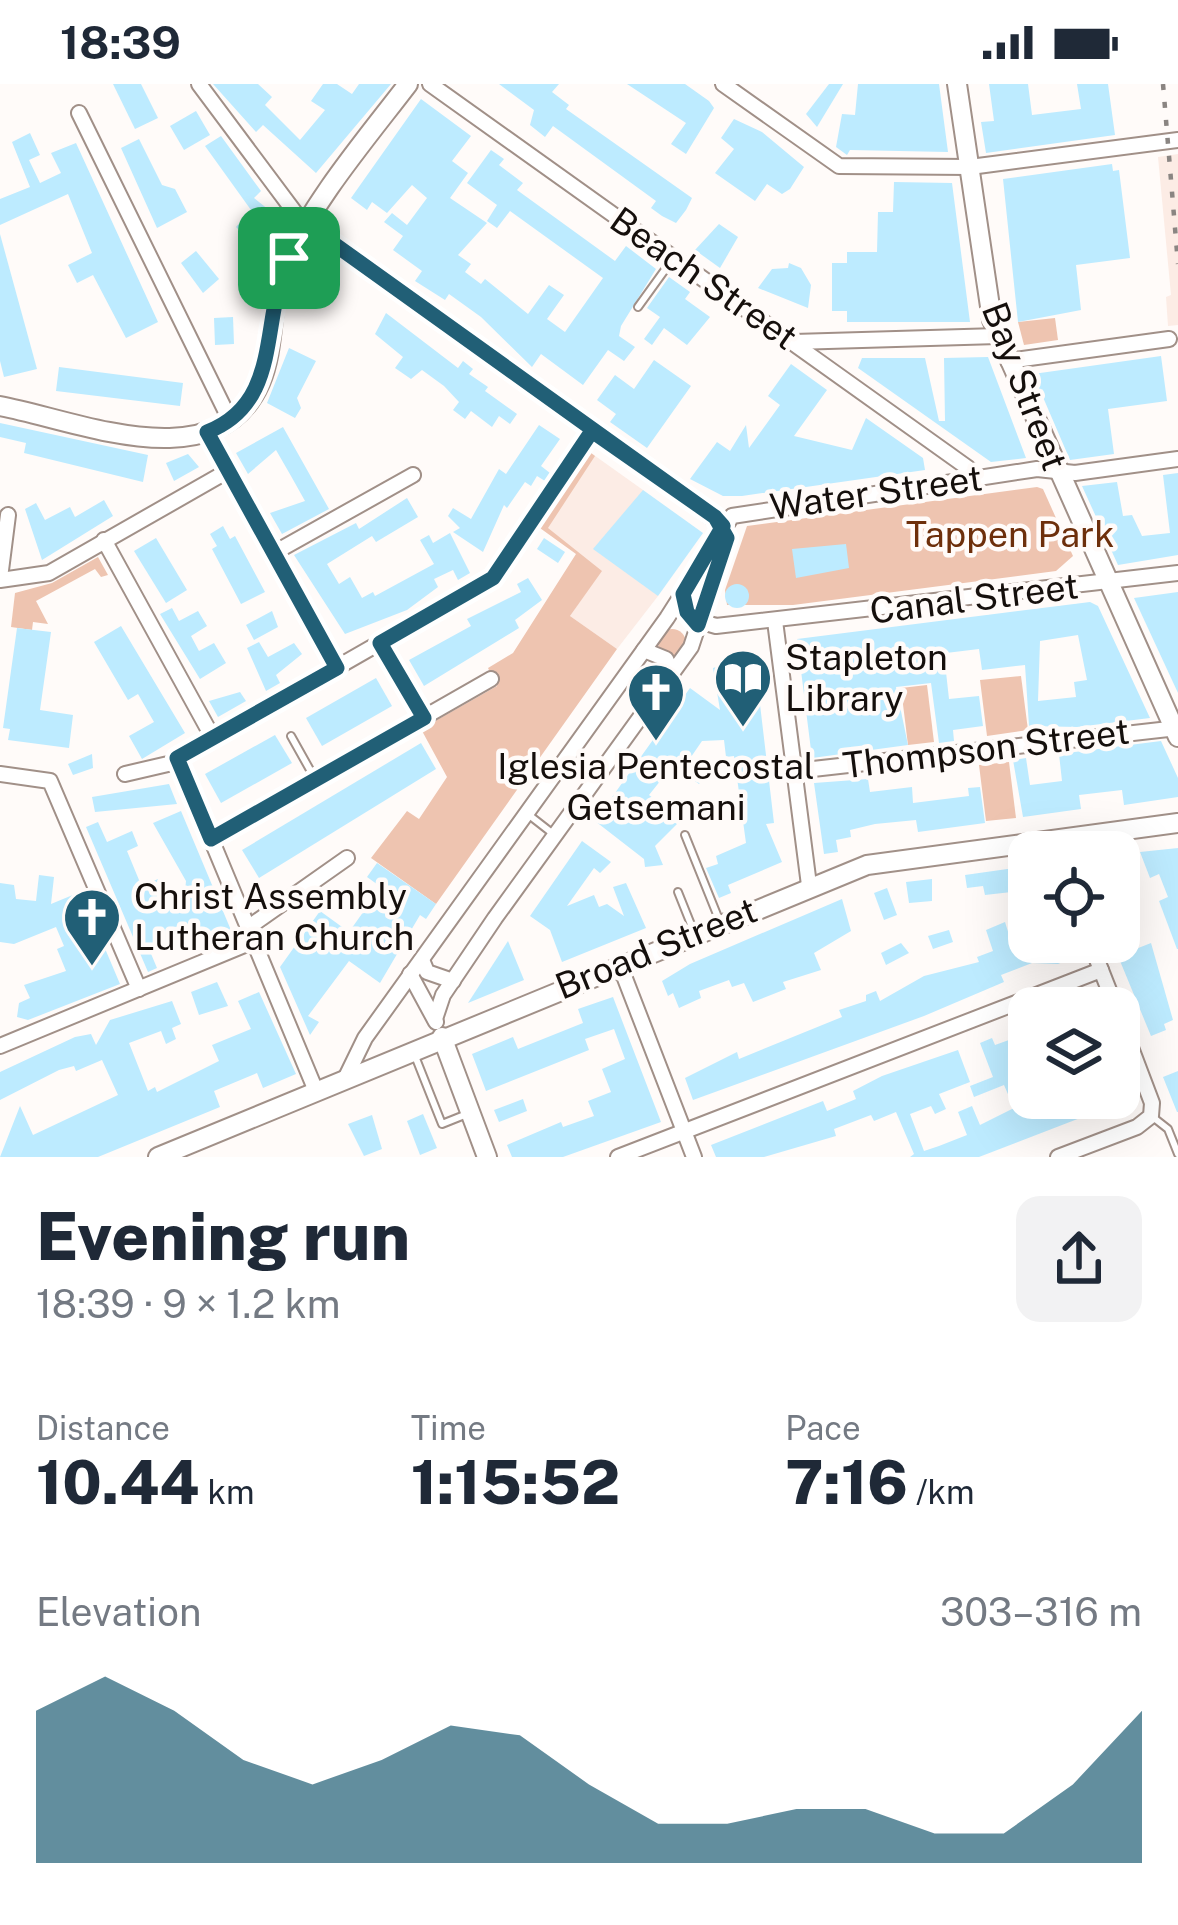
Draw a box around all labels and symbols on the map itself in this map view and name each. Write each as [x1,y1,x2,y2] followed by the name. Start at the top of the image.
[603,198,805,358] street label: Beach Street
[238,207,340,309] pin
[974,296,1076,476] street label: Bay Street
[767,456,985,528] street label: Water Street
[906,513,1114,555] park label: Tappen Park
[867,564,1081,632] street label: Canal Street
[785,636,948,719] place label: Stapleton Library
[712,647,774,729] library icon: Stapleton Library
[625,661,687,743] church icon: Iglesia Pentecostal Getsemani
[840,710,1132,786] street label: Thompson Street
[497,745,815,828] place label: Iglesia Pentecostal Getsemani
[134,875,414,958] place label: Christ Assembly Lutheran Church
[61,886,123,968] church icon: Christ Assembly Lutheran Church
[549,889,763,1007] street label: Broad Street

